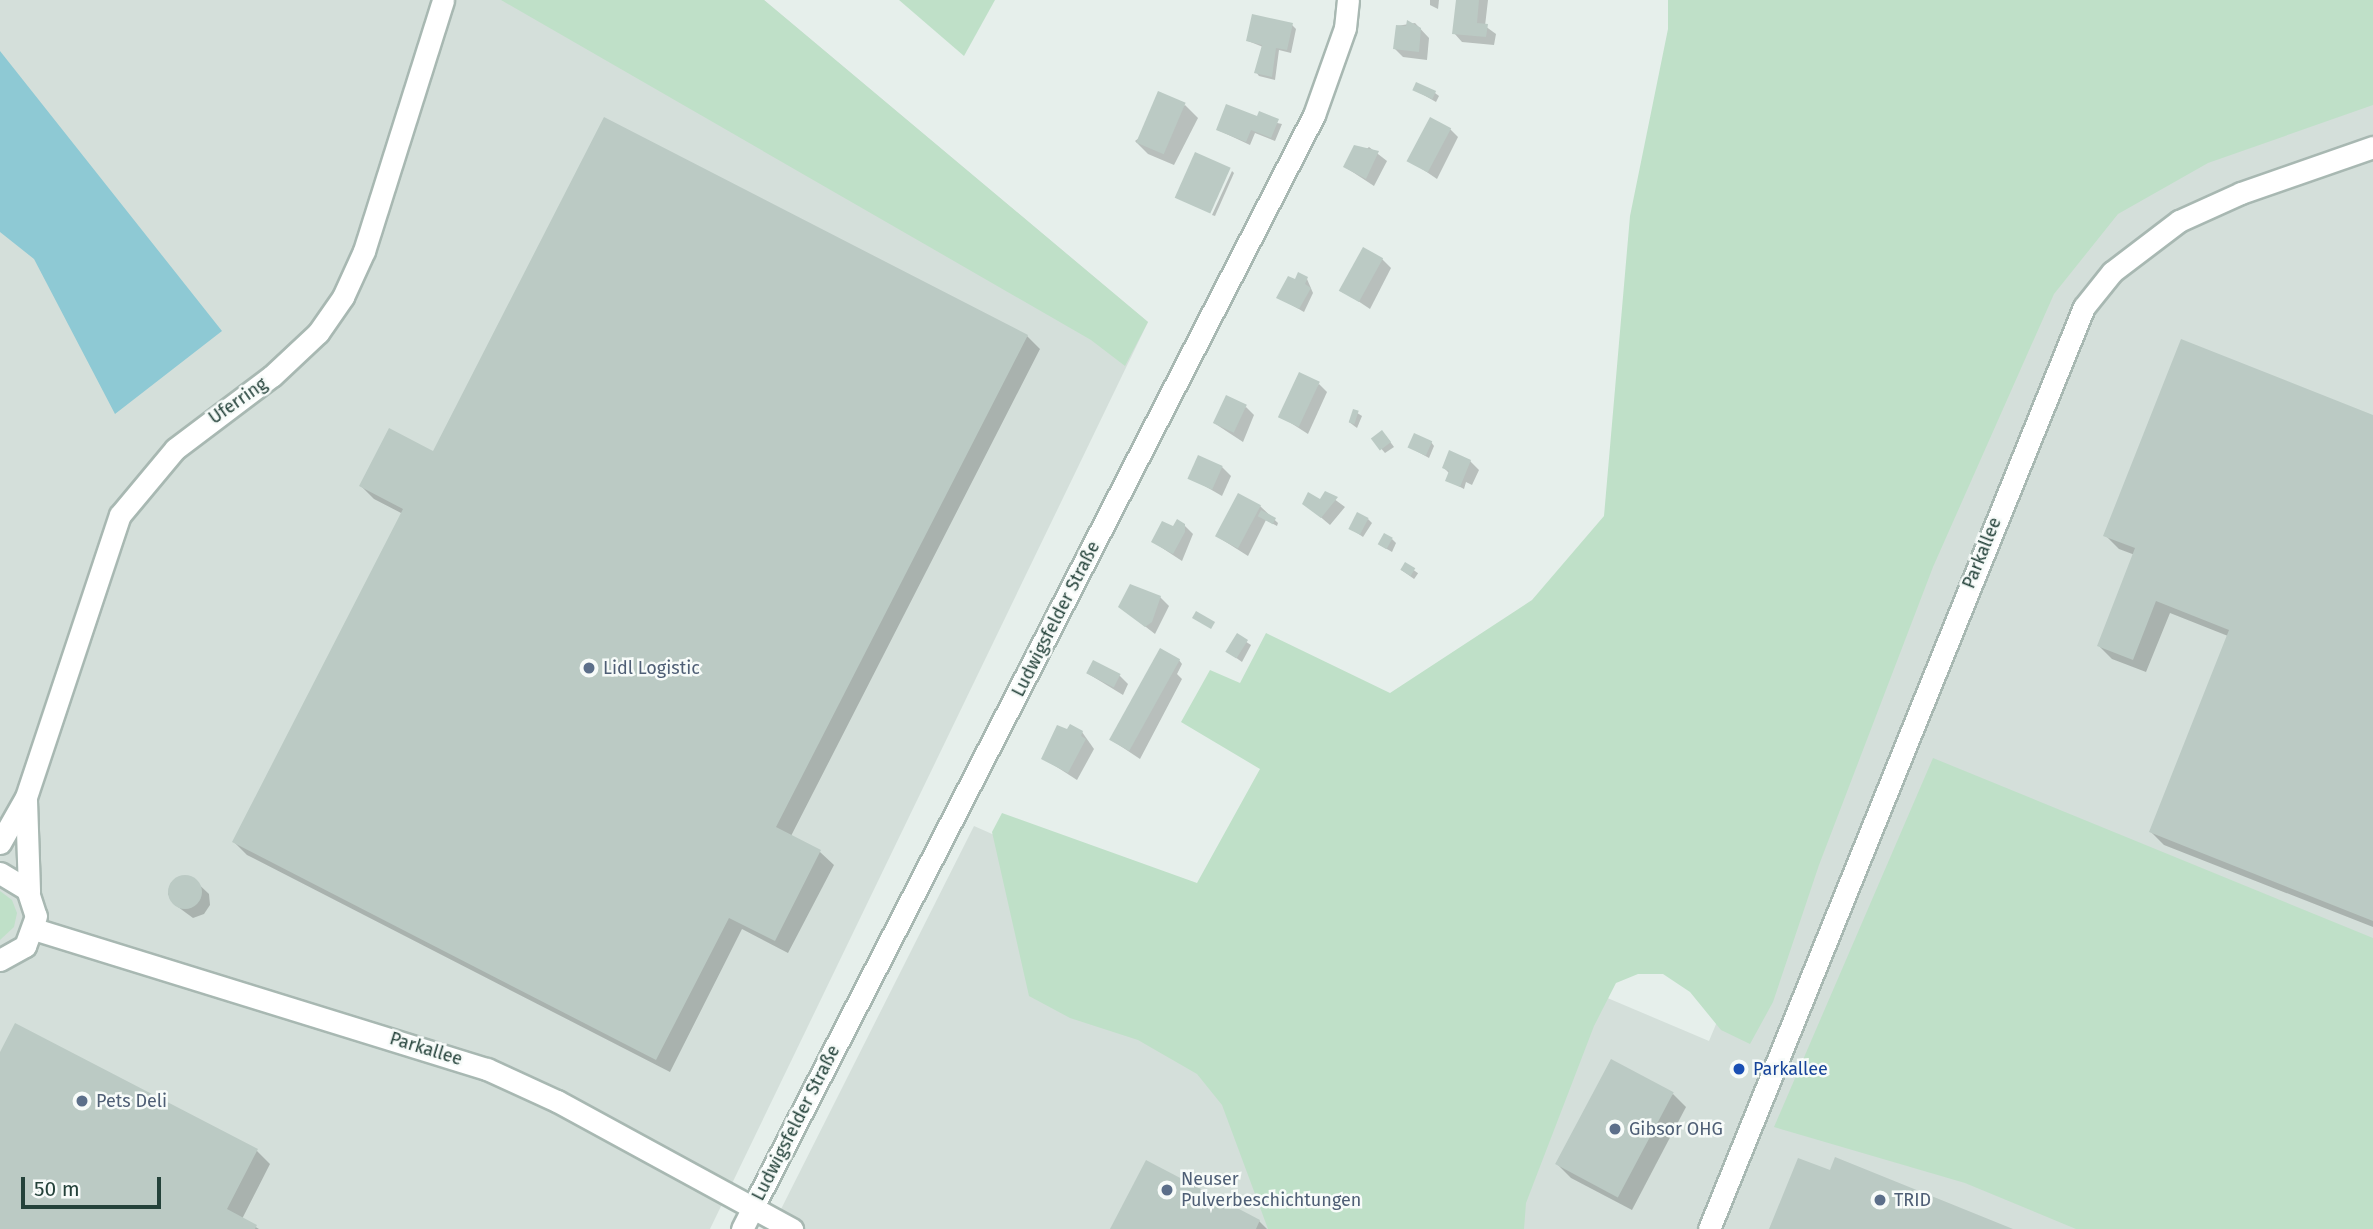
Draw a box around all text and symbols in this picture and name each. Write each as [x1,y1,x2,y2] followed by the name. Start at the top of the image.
[205,373,271,429] street label: Uferring
[1958,514,2006,592] street label: Parkallee
[1007,538,1105,700] street label: Ludwigsfelder Straße
[603,657,700,679] place label: Lidl Logistic
[581,660,597,676] marker: Lidl Logistic
[387,1028,465,1070] street label: Parkallee
[747,1042,845,1204] street label: Ludwigsfelder Straße
[1753,1058,1828,1080] place label: Parkallee
[1731,1061,1747,1077] marker: Parkallee
[96,1090,167,1112] place label: Pets Deli
[74,1093,90,1109] marker: Pets Deli
[1629,1118,1723,1140] place label: Gibsor OHG
[1607,1121,1623,1137] marker: Gibsor OHG
[24,1162,164,1206] scale bar
[1181,1169,1361,1212] place label: Neuser Pulverbeschichtungen
[34,1176,80,1202] text: 50 m
[1159,1182,1175,1198] marker: Neuser Pulverbeschichtungen
[1894,1189,1931,1211] place label: TRID
[1872,1192,1888,1208] marker: TRID

